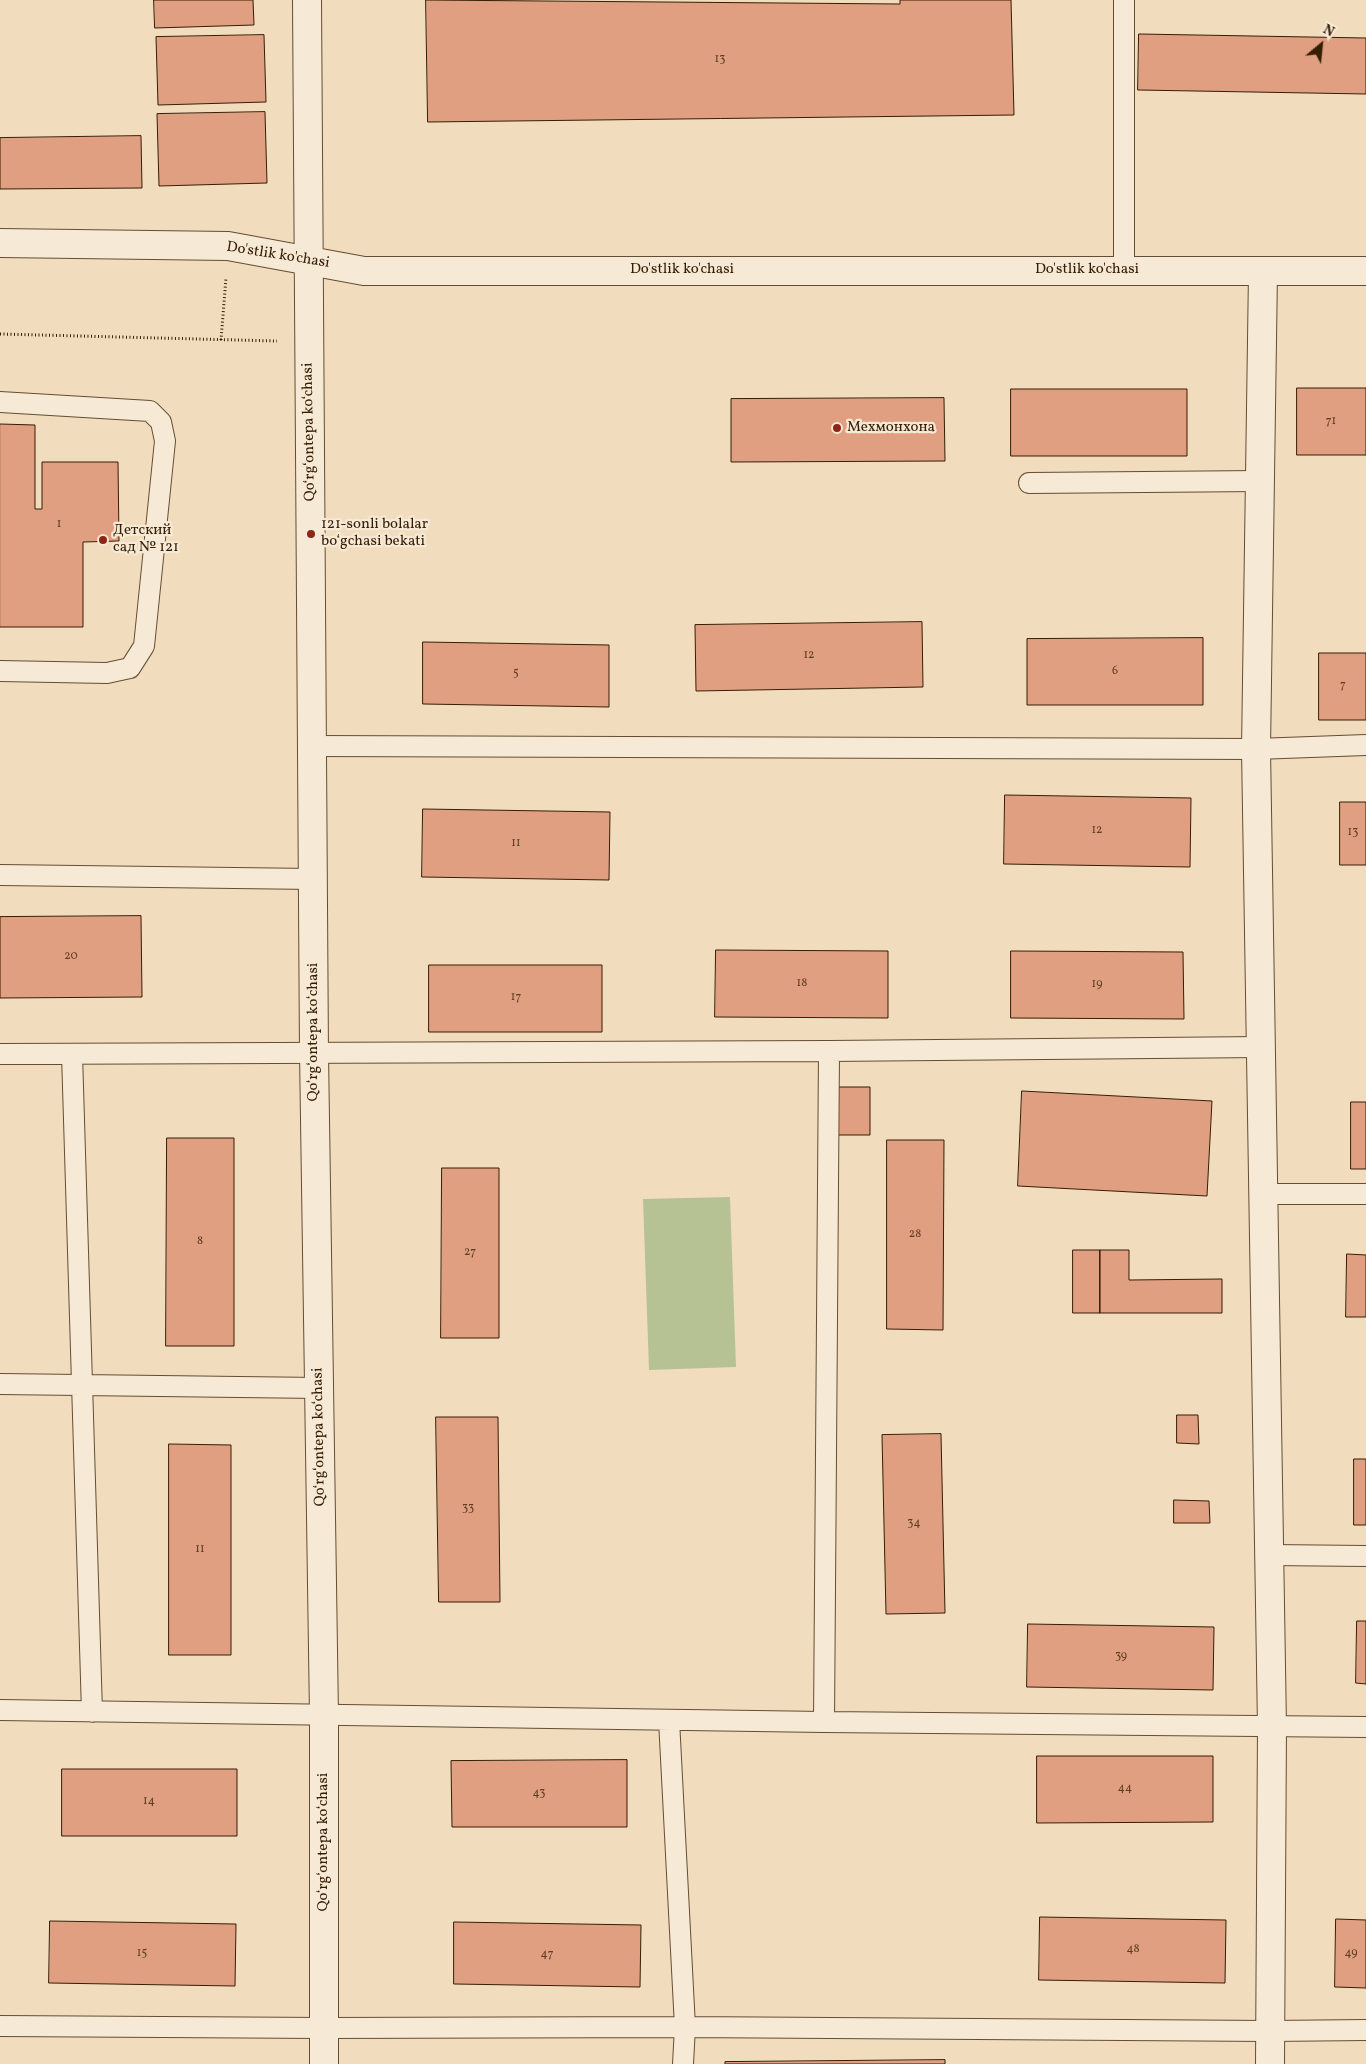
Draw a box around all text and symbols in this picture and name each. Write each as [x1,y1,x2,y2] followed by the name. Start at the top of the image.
[1296,20,1346,70] north arrow
[1319,21,1337,42] text: N
[715,53,725,67] house number: 13
[225,239,331,273] street label: Do'stlik ko'chasi
[630,261,734,279] street label: Do'stlik ko'chasi
[1035,261,1139,279] street label: Do'stlik ko'chasi
[300,362,320,502] street label: Qoʻrgʻontepa koʻchasi
[1326,415,1336,429] house number: 71
[847,419,935,437] place label: Мехмонхона
[831,422,843,434] marker: Мехмонхона
[321,516,428,551] place label: 121-sonli bolalar boʻgchasi bekati
[57,518,61,532] house number: 1
[113,522,179,557] place label: Детский сад № 121
[305,528,317,540] marker: 121-sonli bolalar boʻgchasi bekati
[97,534,109,546] marker: Детский сад № 121
[803,649,815,663] house number: 12
[1112,665,1118,679] house number: 6
[513,667,519,681] house number: 5
[1340,679,1346,693] house number: 7
[1091,824,1103,838] house number: 12
[1348,826,1358,840] house number: 13
[511,837,521,851] house number: 11
[64,950,78,964] house number: 20
[305,963,323,1101] street label: Qoʻrgʻontepa koʻchasi
[797,977,807,991] house number: 18
[1092,978,1102,992] house number: 19
[511,991,521,1005] house number: 17
[909,1228,921,1242] house number: 28
[197,1235,203,1249] house number: 8
[464,1246,476,1260] house number: 27
[310,1367,330,1507] street label: Qoʻrgʻontepa koʻchasi
[462,1502,474,1516] house number: 33
[907,1517,921,1531] house number: 34
[195,1543,205,1557] house number: 11
[1115,1650,1127,1664] house number: 39
[315,1773,333,1911] street label: Qoʻrgʻontepa koʻchasi
[1118,1782,1132,1796] house number: 44
[533,1787,545,1801] house number: 43
[143,1795,155,1809] house number: 14
[1126,1943,1140,1957] house number: 48
[137,1947,147,1961] house number: 15
[1344,1947,1358,1961] house number: 49
[541,1948,553,1962] house number: 47

